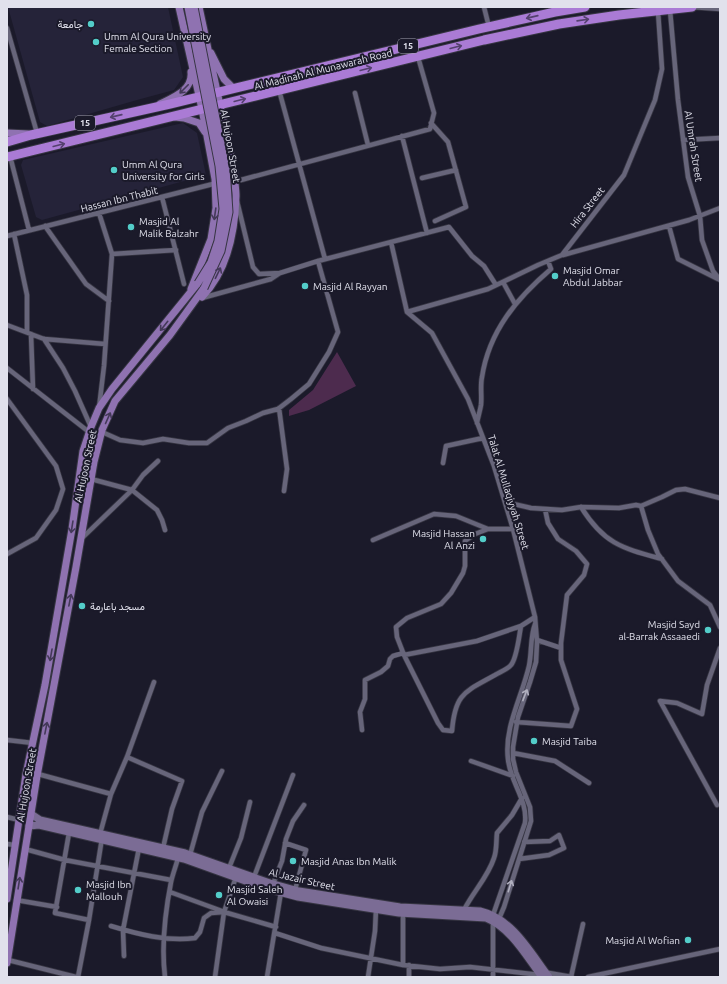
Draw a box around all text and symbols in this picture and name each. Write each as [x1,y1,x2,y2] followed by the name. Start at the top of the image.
[526,13,539,21] one-way arrow
[576,16,589,24] one-way arrow
[57,19,83,31] place label: جامعة
[86,19,96,29] marker: جامعة
[104,31,211,54] place label: Umm Al Qura University Female Section
[91,37,101,47] marker: Umm Al Qura University Female Section
[398,39,418,53] road number: 15
[449,43,462,50] one-way arrow
[253,47,393,92] street label: Al Madinah Al Munawarah Road
[359,65,372,72] one-way arrow
[179,84,189,93] one-way arrow
[233,96,246,104] one-way arrow
[219,109,242,184] street label: Al Hujoon Street
[682,110,705,182] street label: Al Umrah Street
[110,113,123,121] one-way arrow
[75,116,95,130] road number: 15
[52,140,65,148] one-way arrow
[122,159,204,182] place label: Umm Al Qura University for Girls
[109,165,119,175] marker: Umm Al Qura University for Girls
[79,185,159,214] street label: Hassan Ibn Thabit
[568,185,607,230] street label: Hira Street
[211,207,219,220] one-way arrow
[139,216,199,239] place label: Masjid Al Malik Balzahr
[126,222,136,232] marker: Masjid Al Malik Balzahr
[563,265,623,288] place label: Masjid Omar Abdul Jabbar
[215,268,223,280] one-way arrow
[550,271,560,281] marker: Masjid Omar Abdul Jabbar
[300,281,310,291] marker: Masjid Al Rayyan
[313,281,388,292] place label: Masjid Al Rayyan
[160,320,169,331] one-way arrow
[105,412,112,424] one-way arrow
[72,429,99,504] street label: Al Hujoon Street
[486,433,531,551] street label: Talat Al Mullaqiyyah Street
[68,520,76,533] one-way arrow
[412,528,475,551] place label: Masjid Hassan Al Anzi
[478,534,488,544] marker: Masjid Hassan Al Anzi
[67,594,75,607] one-way arrow
[77,601,87,611] marker: مسجد باعارمة
[90,601,145,613] place label: مسجد باعارمة
[618,619,700,642] place label: Masjid Sayd al-Barrak Assaaedi
[703,625,713,635] marker: Masjid Sayd al-Barrak Assaaedi
[46,648,54,661] one-way arrow
[522,689,530,701] one-way arrow
[43,721,51,734] one-way arrow
[529,736,539,746] marker: Masjid Taiba
[542,736,597,747] place label: Masjid Taiba
[15,748,38,823] street label: Al Hujoon Street
[288,856,298,866] marker: Masjid Anas Ibn Malik
[301,856,397,867] place label: Masjid Anas Ibn Malik
[268,867,336,892] street label: Al Jazair Street
[15,877,23,890] one-way arrow
[86,879,131,902] place label: Masjid Ibn Mallouh
[507,880,514,893] one-way arrow
[227,884,282,907] place label: Masjid Saleh Al Owaisi
[73,885,83,895] marker: Masjid Ibn Mallouh
[214,890,224,900] marker: Masjid Saleh Al Owaisi
[605,935,680,946] place label: Masjid Al Wofian
[683,935,693,945] marker: Masjid Al Wofian

